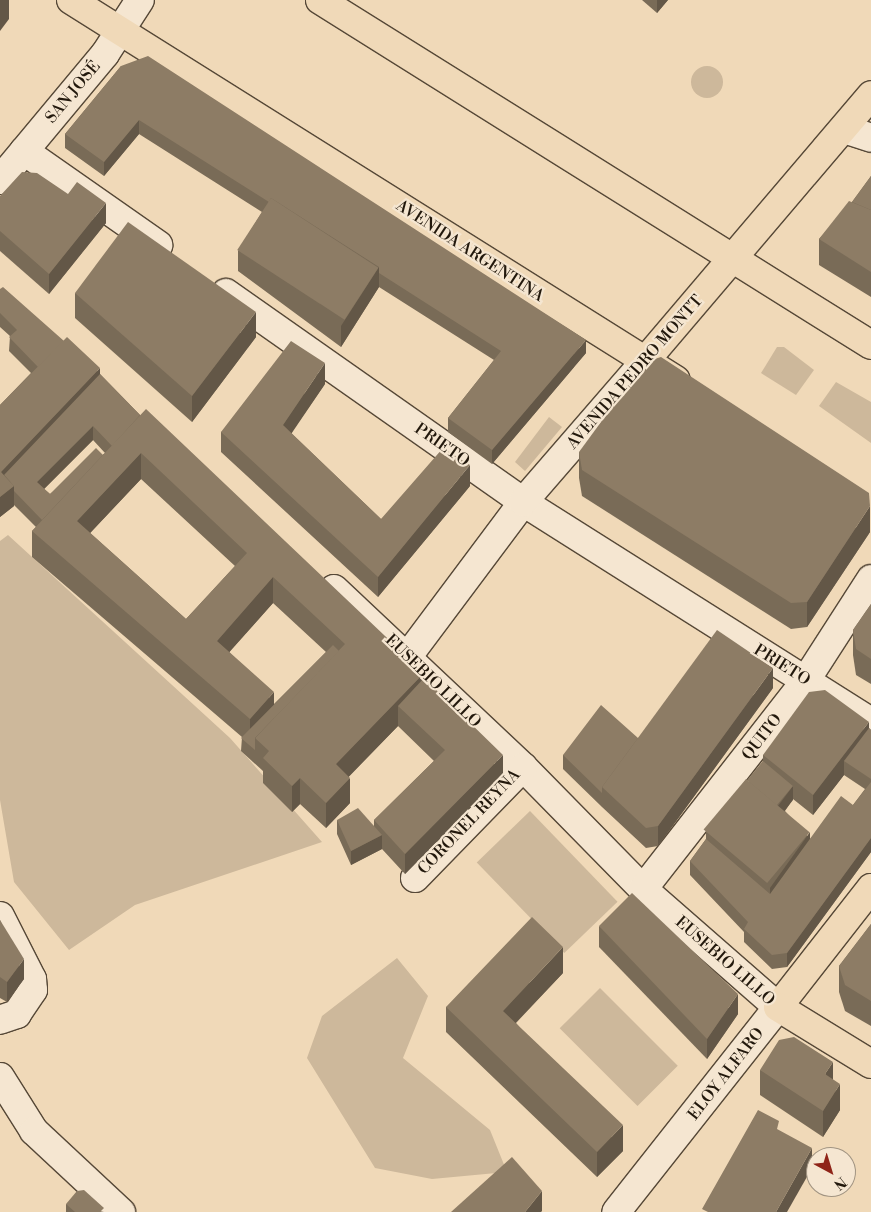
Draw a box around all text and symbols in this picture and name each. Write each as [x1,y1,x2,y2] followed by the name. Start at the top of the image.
[41,57,105,127] street label: SAN JOSÉ
[393,196,547,306] street label: AVENIDA ARGENTINA
[563,291,707,453] street label: AVENIDA PEDRO MONTT
[411,419,473,471] street label: PRIETO
[381,630,485,732] street label: EUSEBIO LILLO
[750,640,814,690] street label: PRIETO
[738,710,786,764] street label: QUITO
[414,765,524,879] street label: CORONEL REYNA
[671,912,779,1010] street label: EUSEBIO LILLO
[684,1024,768,1124] street label: ELOY ALFARO
[806,1147,856,1197] north arrow
[830,1172,850,1193] text: N

